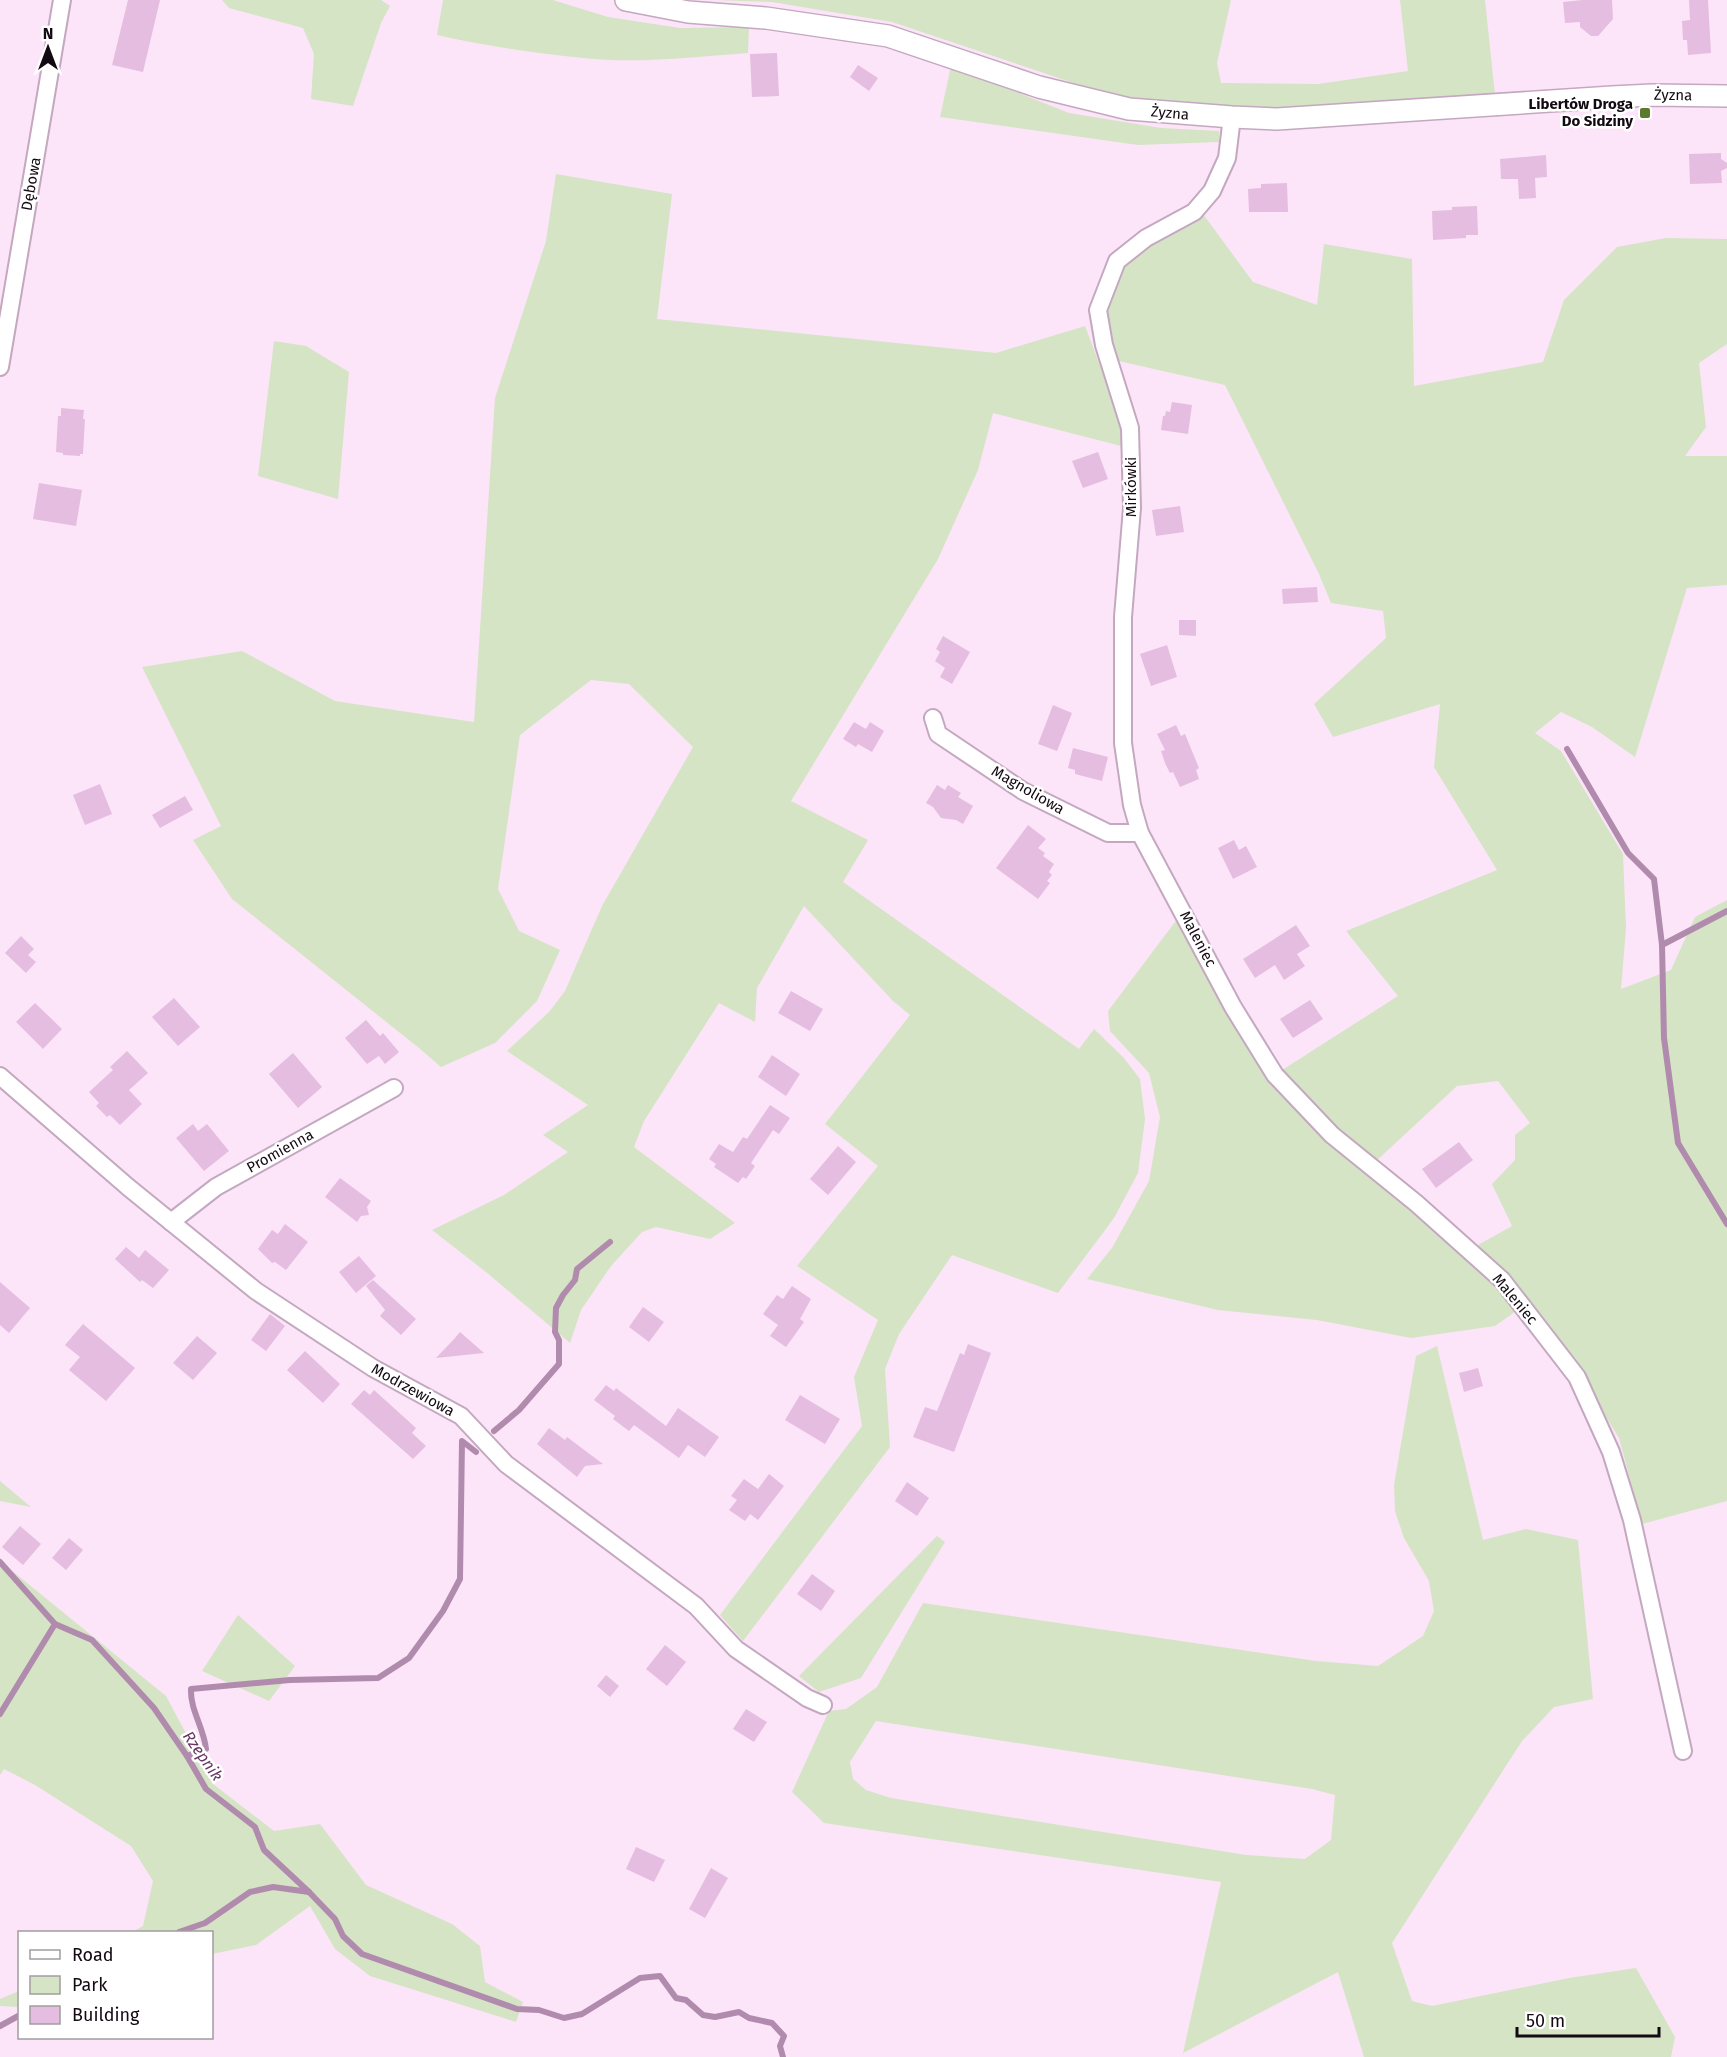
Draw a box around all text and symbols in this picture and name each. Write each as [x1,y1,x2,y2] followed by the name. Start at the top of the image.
[18,18,78,78] north arrow
[43,24,53,43] text: N
[1654,86,1692,104] street label: Żyzna
[1529,95,1633,130] place label: Libertów Droga Do Sidziny
[1150,102,1190,124] street label: Żyzna
[1638,106,1652,120] marker: Libertów Droga Do Sidziny
[17,156,45,212] street label: Dębowa
[1122,457,1140,517] street label: Mirkówki
[988,762,1068,818] street label: Magnoliowa
[1176,908,1220,970] street label: Maleniec
[243,1125,317,1177] street label: Promienna
[1489,1270,1541,1328] street label: Maleniec
[368,1360,458,1420] street label: Modrzewiowa
[179,1727,227,1785] water label: Rzepnik
[18,1931,213,2039] legend
[72,1944,114,1966] text: Road
[72,1974,108,1996] text: Park
[1517,2000,1660,2038] scale bar
[72,2004,140,2026] text: Building
[1526,2010,1565,2032] text: 50 m

